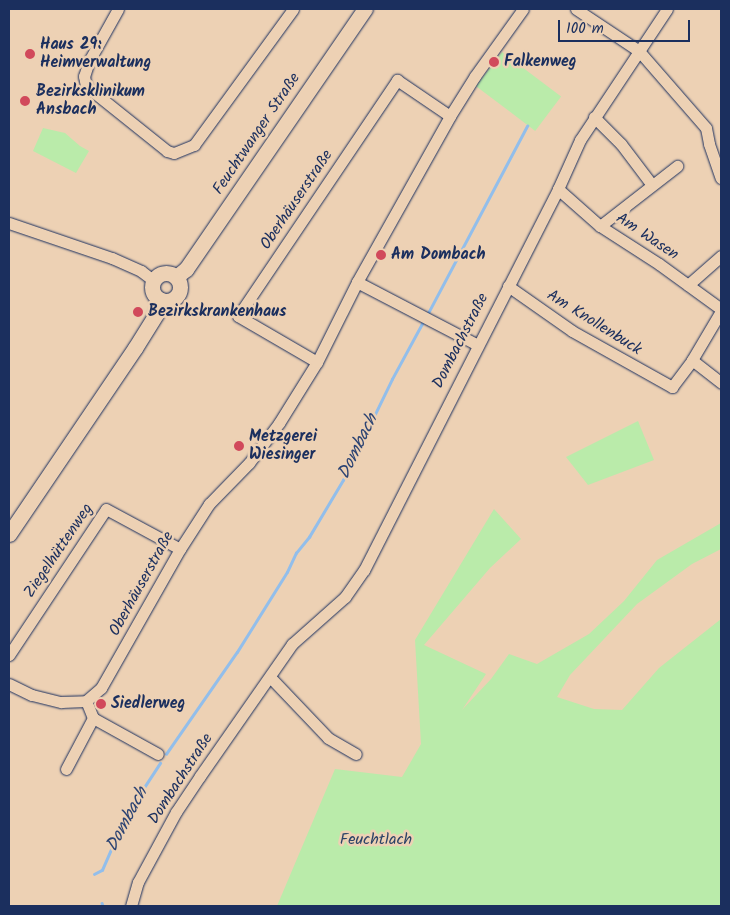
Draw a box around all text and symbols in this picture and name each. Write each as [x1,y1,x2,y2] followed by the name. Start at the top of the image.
[560,10,692,42] scale bar
[566,17,604,41] text: 100 m
[40,35,151,73] place label: Haus 29: Heimverwaltung
[24,48,36,60] marker: Haus 29: Heimverwaltung
[504,52,577,72] place label: Falkenweg
[488,56,500,68] marker: Falkenweg
[209,70,305,198] street label: Feuchtwanger Straße
[36,82,145,120] place label: Bezirksklinikum Ansbach
[18,94,32,108] marker: Bezirksklinikum Ansbach
[257,146,337,254] street label: Oberhäuserstraße
[612,209,682,265] street label: Am Wasen
[391,245,485,265] place label: Am Dombach
[375,249,387,261] marker: Am Dombach
[543,286,645,360] street label: Am Knollenbuck
[429,290,493,392] street label: Dombachstraße
[148,302,286,322] place label: Bezirkskrankenhaus
[132,306,144,318] marker: Bezirkskrankenhaus
[334,411,384,483] water label: Dombach
[249,427,317,465] place label: Metzgerei Wiesinger
[233,440,245,452] marker: Metzgerei Wiesinger
[20,500,98,602] street label: Ziegelhüttenweg
[105,529,179,639] street label: Oberhäuserstraße
[111,694,185,714] place label: Siedlerweg
[95,698,107,710] marker: Siedlerweg
[145,730,217,828] street label: Dombachstraße
[102,784,154,856] water label: Dombach
[340,830,412,850] park label: Feuchtlach

